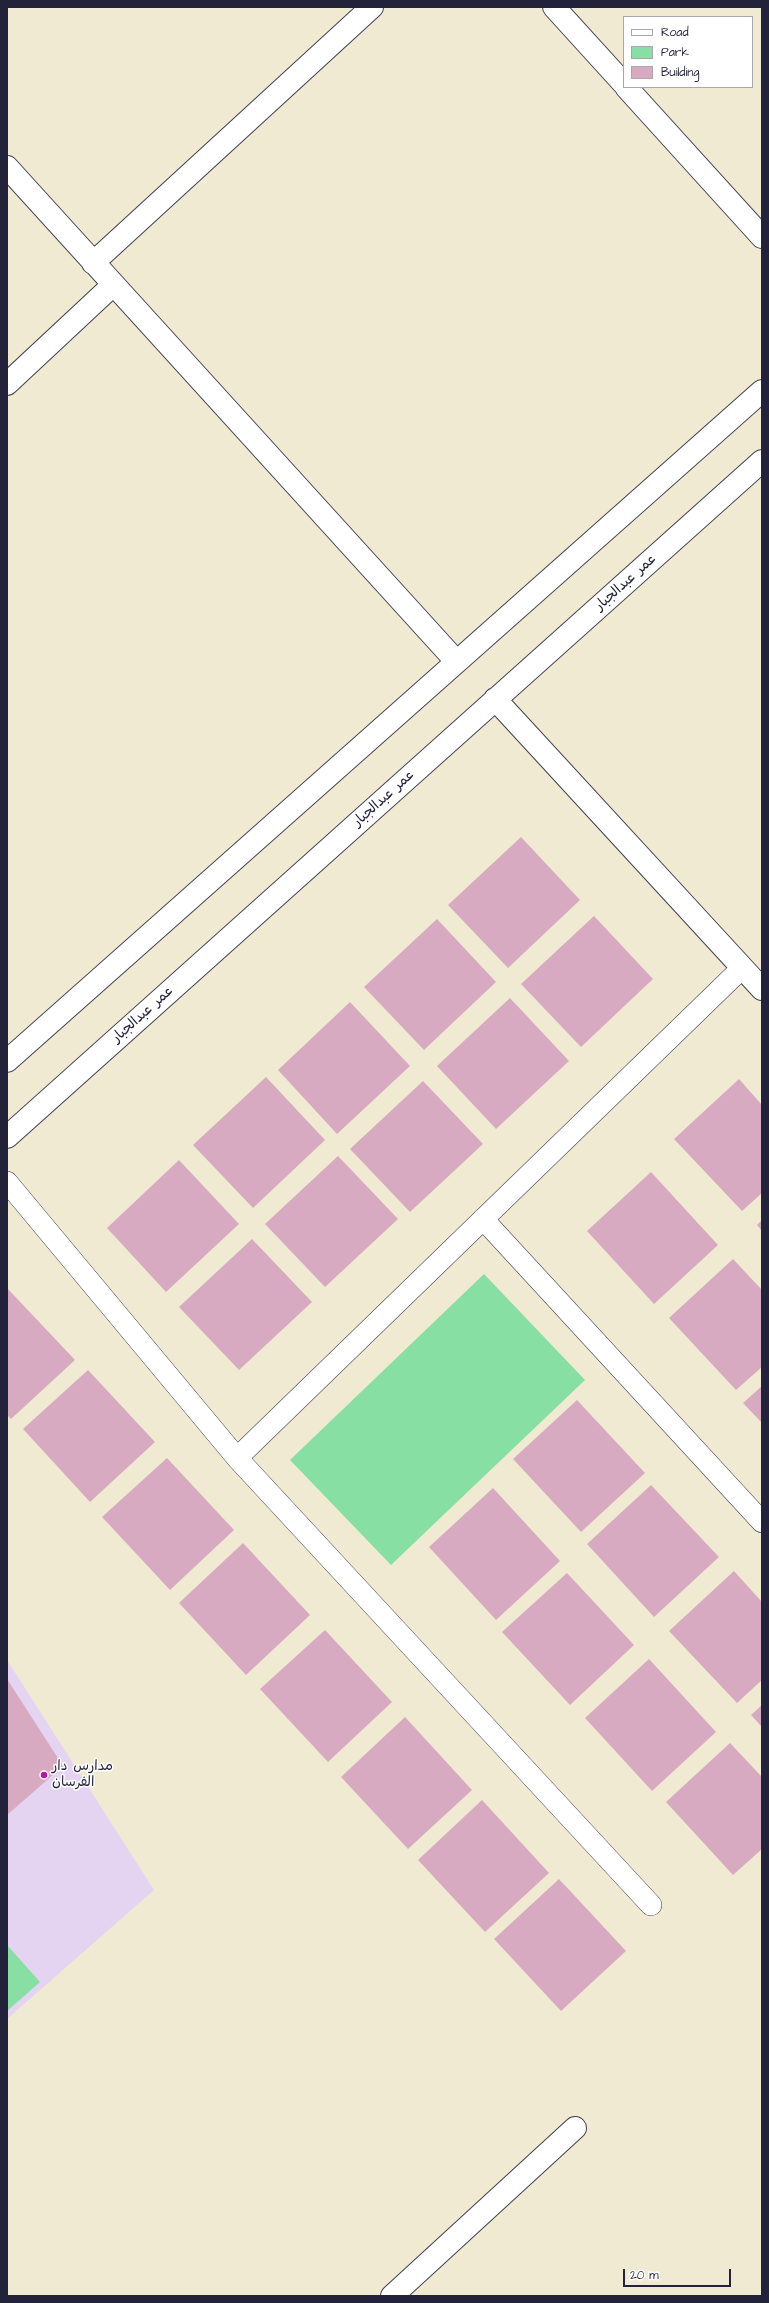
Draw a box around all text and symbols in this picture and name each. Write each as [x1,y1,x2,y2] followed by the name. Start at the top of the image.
[623,16,753,88] legend
[661,24,689,41] text: Road
[661,44,689,61] text: Park
[661,64,699,81] text: Building
[592,551,660,615] street label: عمر عبدالجبار
[350,767,418,831] street label: عمر عبدالجبار
[109,983,177,1047] street label: عمر عبدالجبار
[52,1759,113,1792] place label: مدارس دار الفرسان
[39,1770,49,1780] marker: مدارس دار الفرسان
[625,2261,733,2287] scale bar
[630,2267,659,2284] text: 20 m

